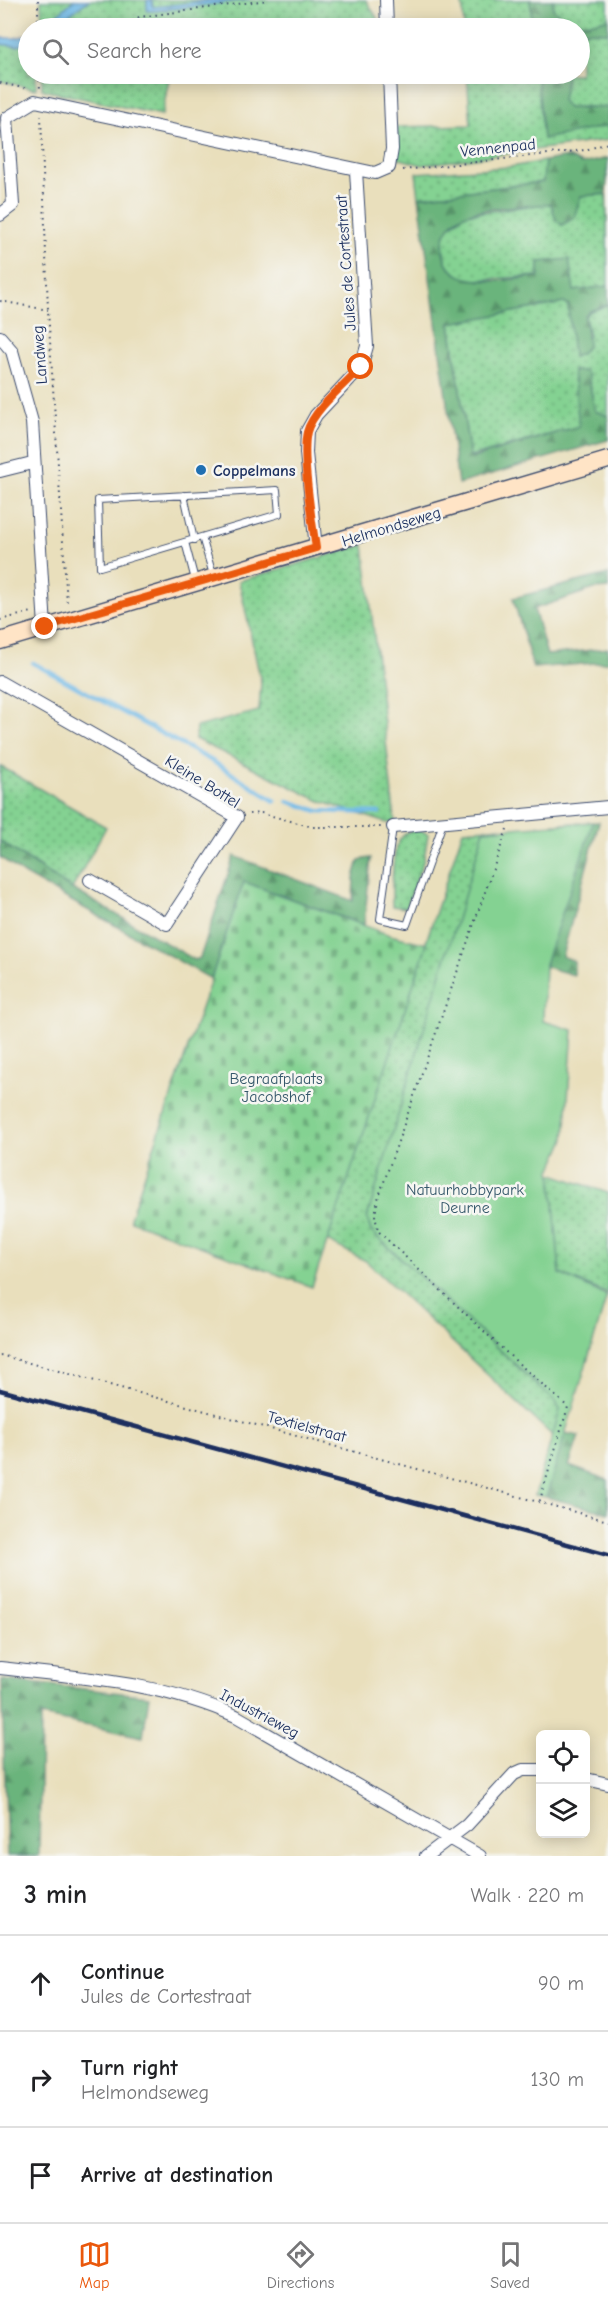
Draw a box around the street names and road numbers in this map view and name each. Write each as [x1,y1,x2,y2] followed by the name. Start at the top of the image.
[460,135,537,161] street label: Vennenpad
[332,194,360,331] street label: Jules de Cortestraat
[29,325,51,385] street label: Landweg
[340,503,443,551] street label: Helmondseweg
[162,752,243,812] street label: Kleine Bottel
[265,1408,348,1446] street label: Textielstraat
[217,1686,302,1742] street label: Industrieweg

